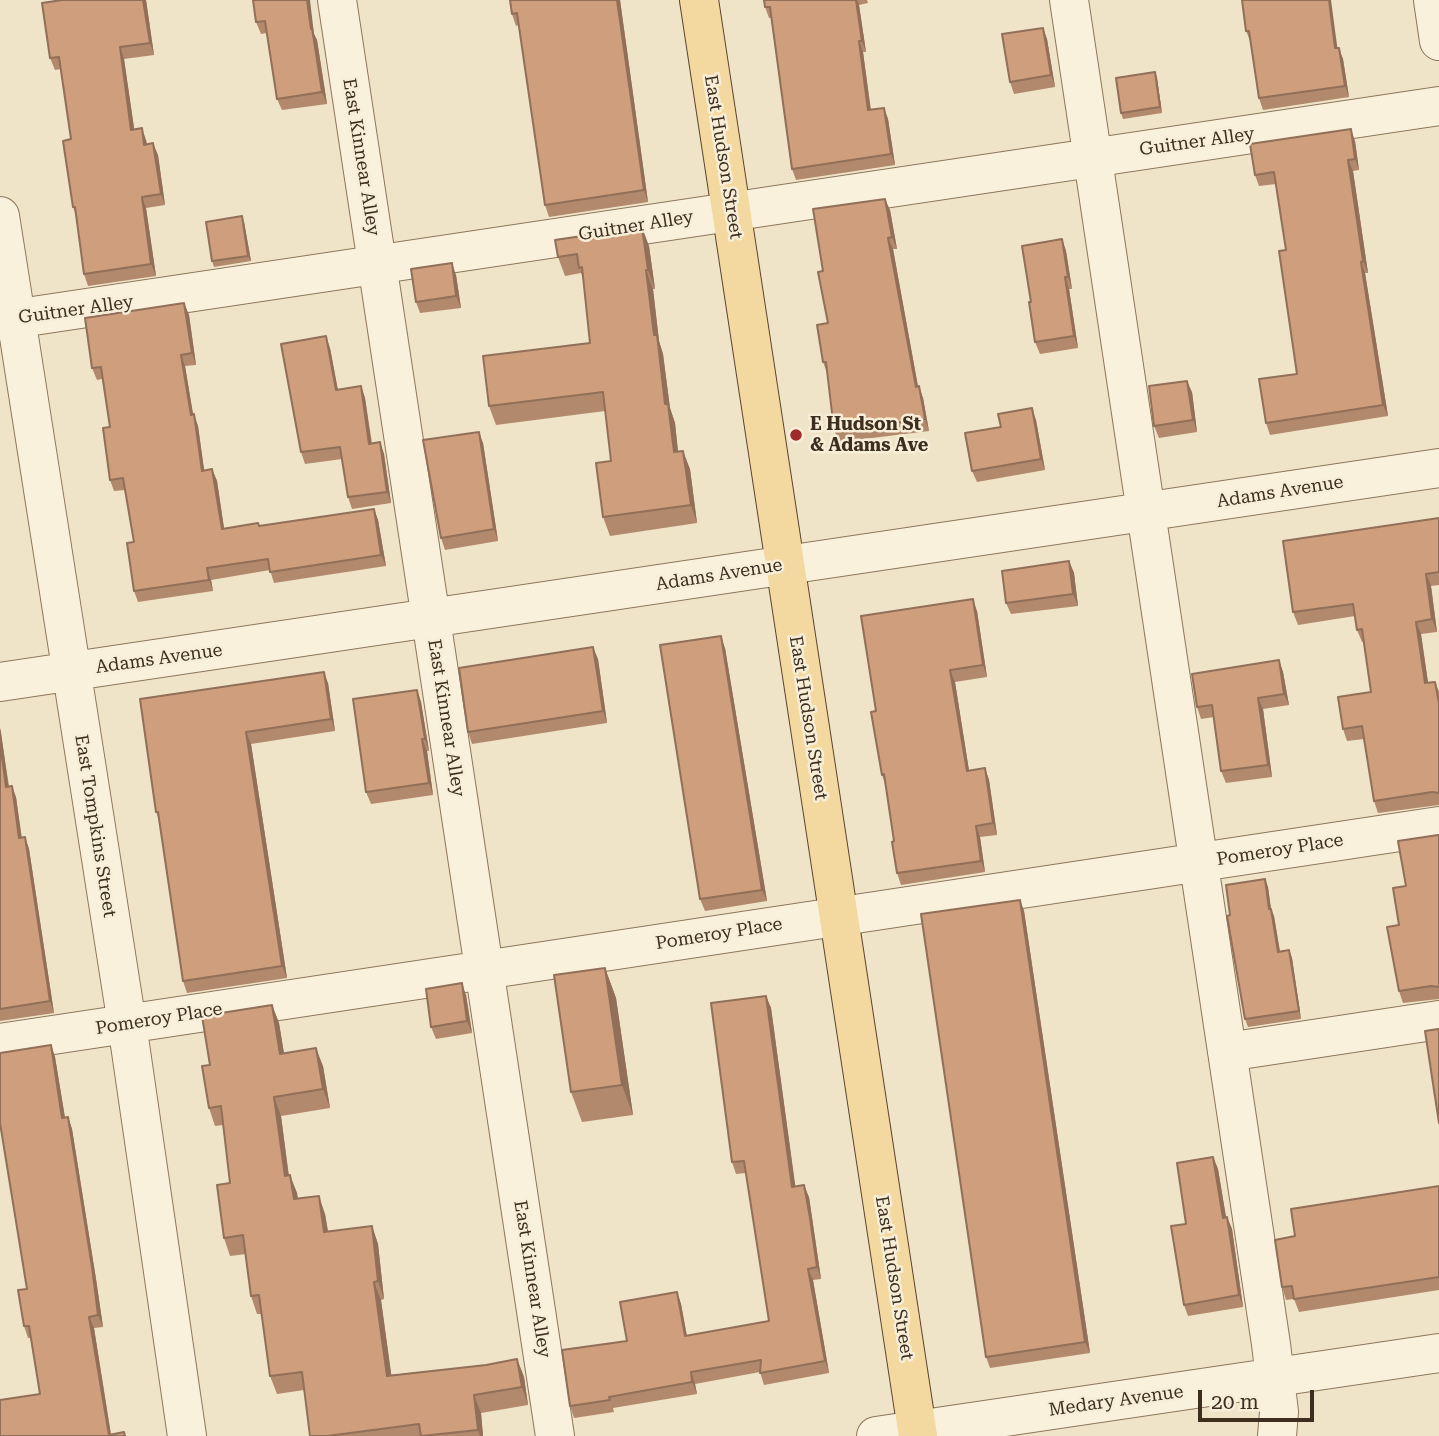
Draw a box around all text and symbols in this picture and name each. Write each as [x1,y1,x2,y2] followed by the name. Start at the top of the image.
[699,73,747,241] street label: East Hudson Street
[338,77,384,237] street label: East Kinnear Alley
[1138,123,1256,161] street label: Guitner Alley
[577,206,695,246] street label: Guitner Alley
[17,291,135,329] street label: Guitner Alley
[810,414,928,457] place label: E Hudson St & Adams Ave
[788,427,804,443] marker: E Hudson St & Adams Ave
[1215,471,1345,513] street label: Adams Avenue
[654,554,784,596] street label: Adams Avenue
[784,634,832,802] street label: East Hudson Street
[423,638,469,798] street label: East Kinnear Alley
[94,639,224,679] street label: Adams Avenue
[70,733,120,919] street label: East Tompkins Street
[1215,829,1345,871] street label: Pomeroy Place
[654,913,784,955] street label: Pomeroy Place
[94,998,224,1040] street label: Pomeroy Place
[870,1194,918,1362] street label: East Hudson Street
[509,1199,555,1359] street label: East Kinnear Alley
[1201,1376,1316,1420] scale bar
[1047,1381,1185,1421] street label: Medary Avenue
[1211,1390,1259,1414] text: 20 m

